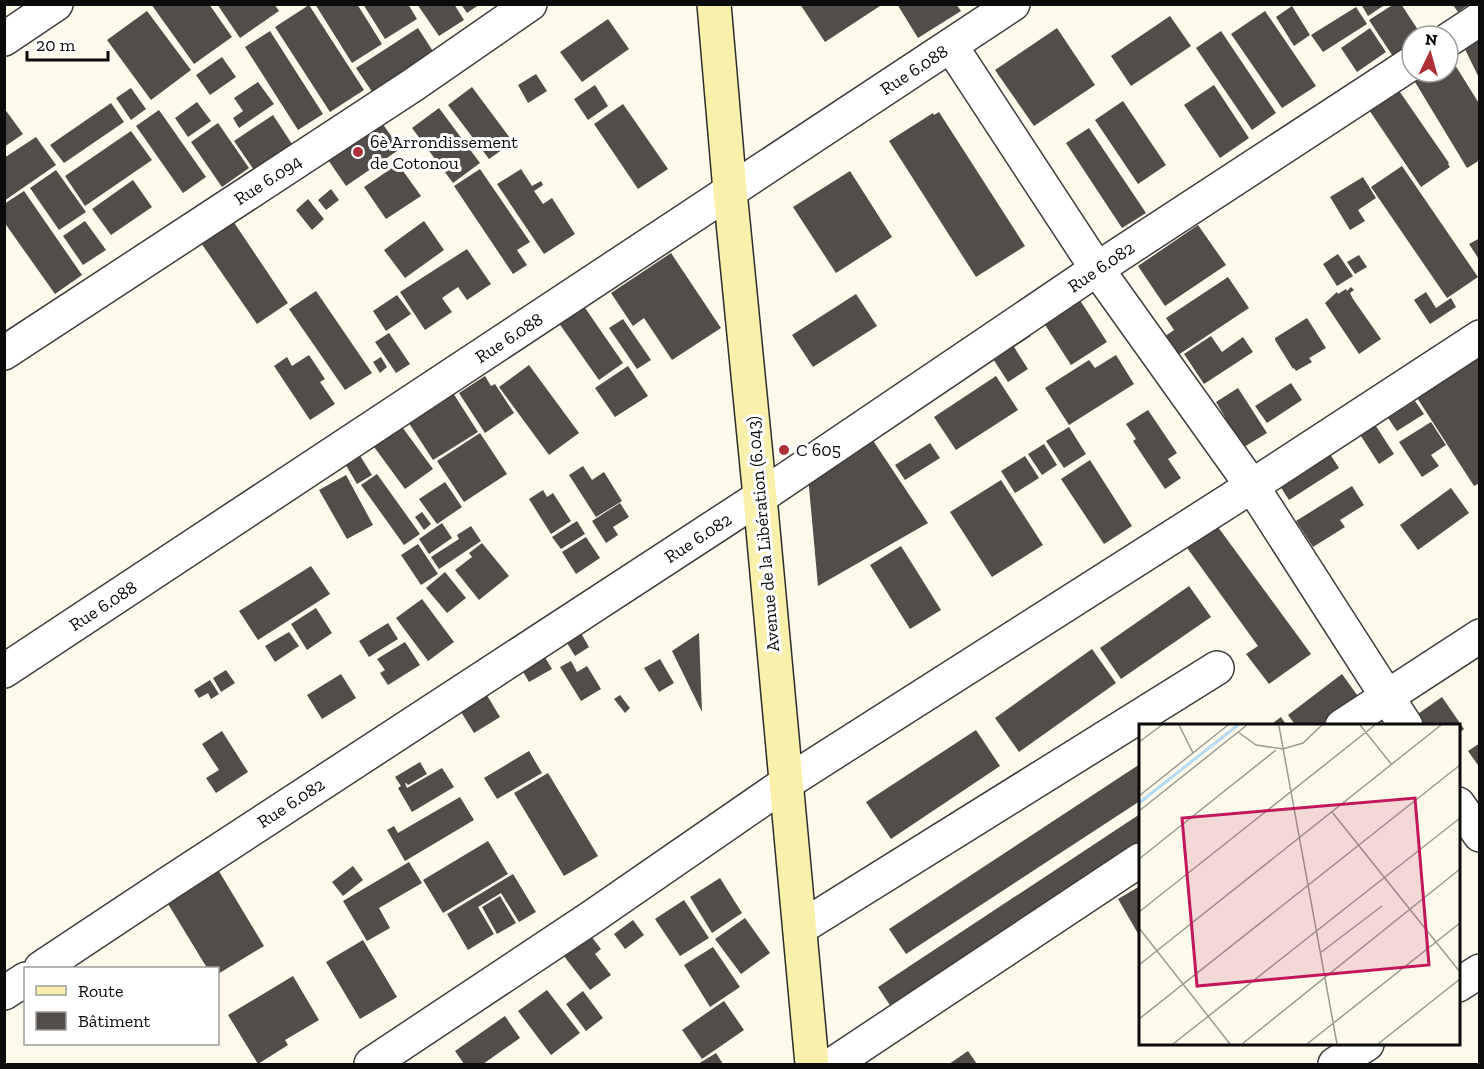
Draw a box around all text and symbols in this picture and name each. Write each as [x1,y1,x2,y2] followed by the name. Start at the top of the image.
[27,24,108,62] scale bar
[1400,24,1460,84] north arrow
[1424,30,1438,50] text: N
[36,34,76,56] text: 20 m
[876,40,952,100] street label: Rue 6.088
[370,131,518,174] place label: 6è Arrondissement de Cotonou
[351,145,365,159] marker: 6è Arrondissement de Cotonou
[230,150,306,210] street label: Rue 6.094
[1063,237,1139,297] street label: Rue 6.082
[471,308,547,368] street label: Rue 6.088
[742,415,784,653] street label: Avenue de la Libération (6.043)
[796,439,841,461] place label: C 605
[777,443,791,457] marker: C 605
[660,508,736,568] street label: Rue 6.082
[65,576,141,636] street label: Rue 6.088
[1139,724,1460,1045] inset map
[253,773,329,833] street label: Rue 6.082
[24,967,219,1045] legend
[78,980,123,1002] text: Route
[78,1010,151,1032] text: Bâtiment

